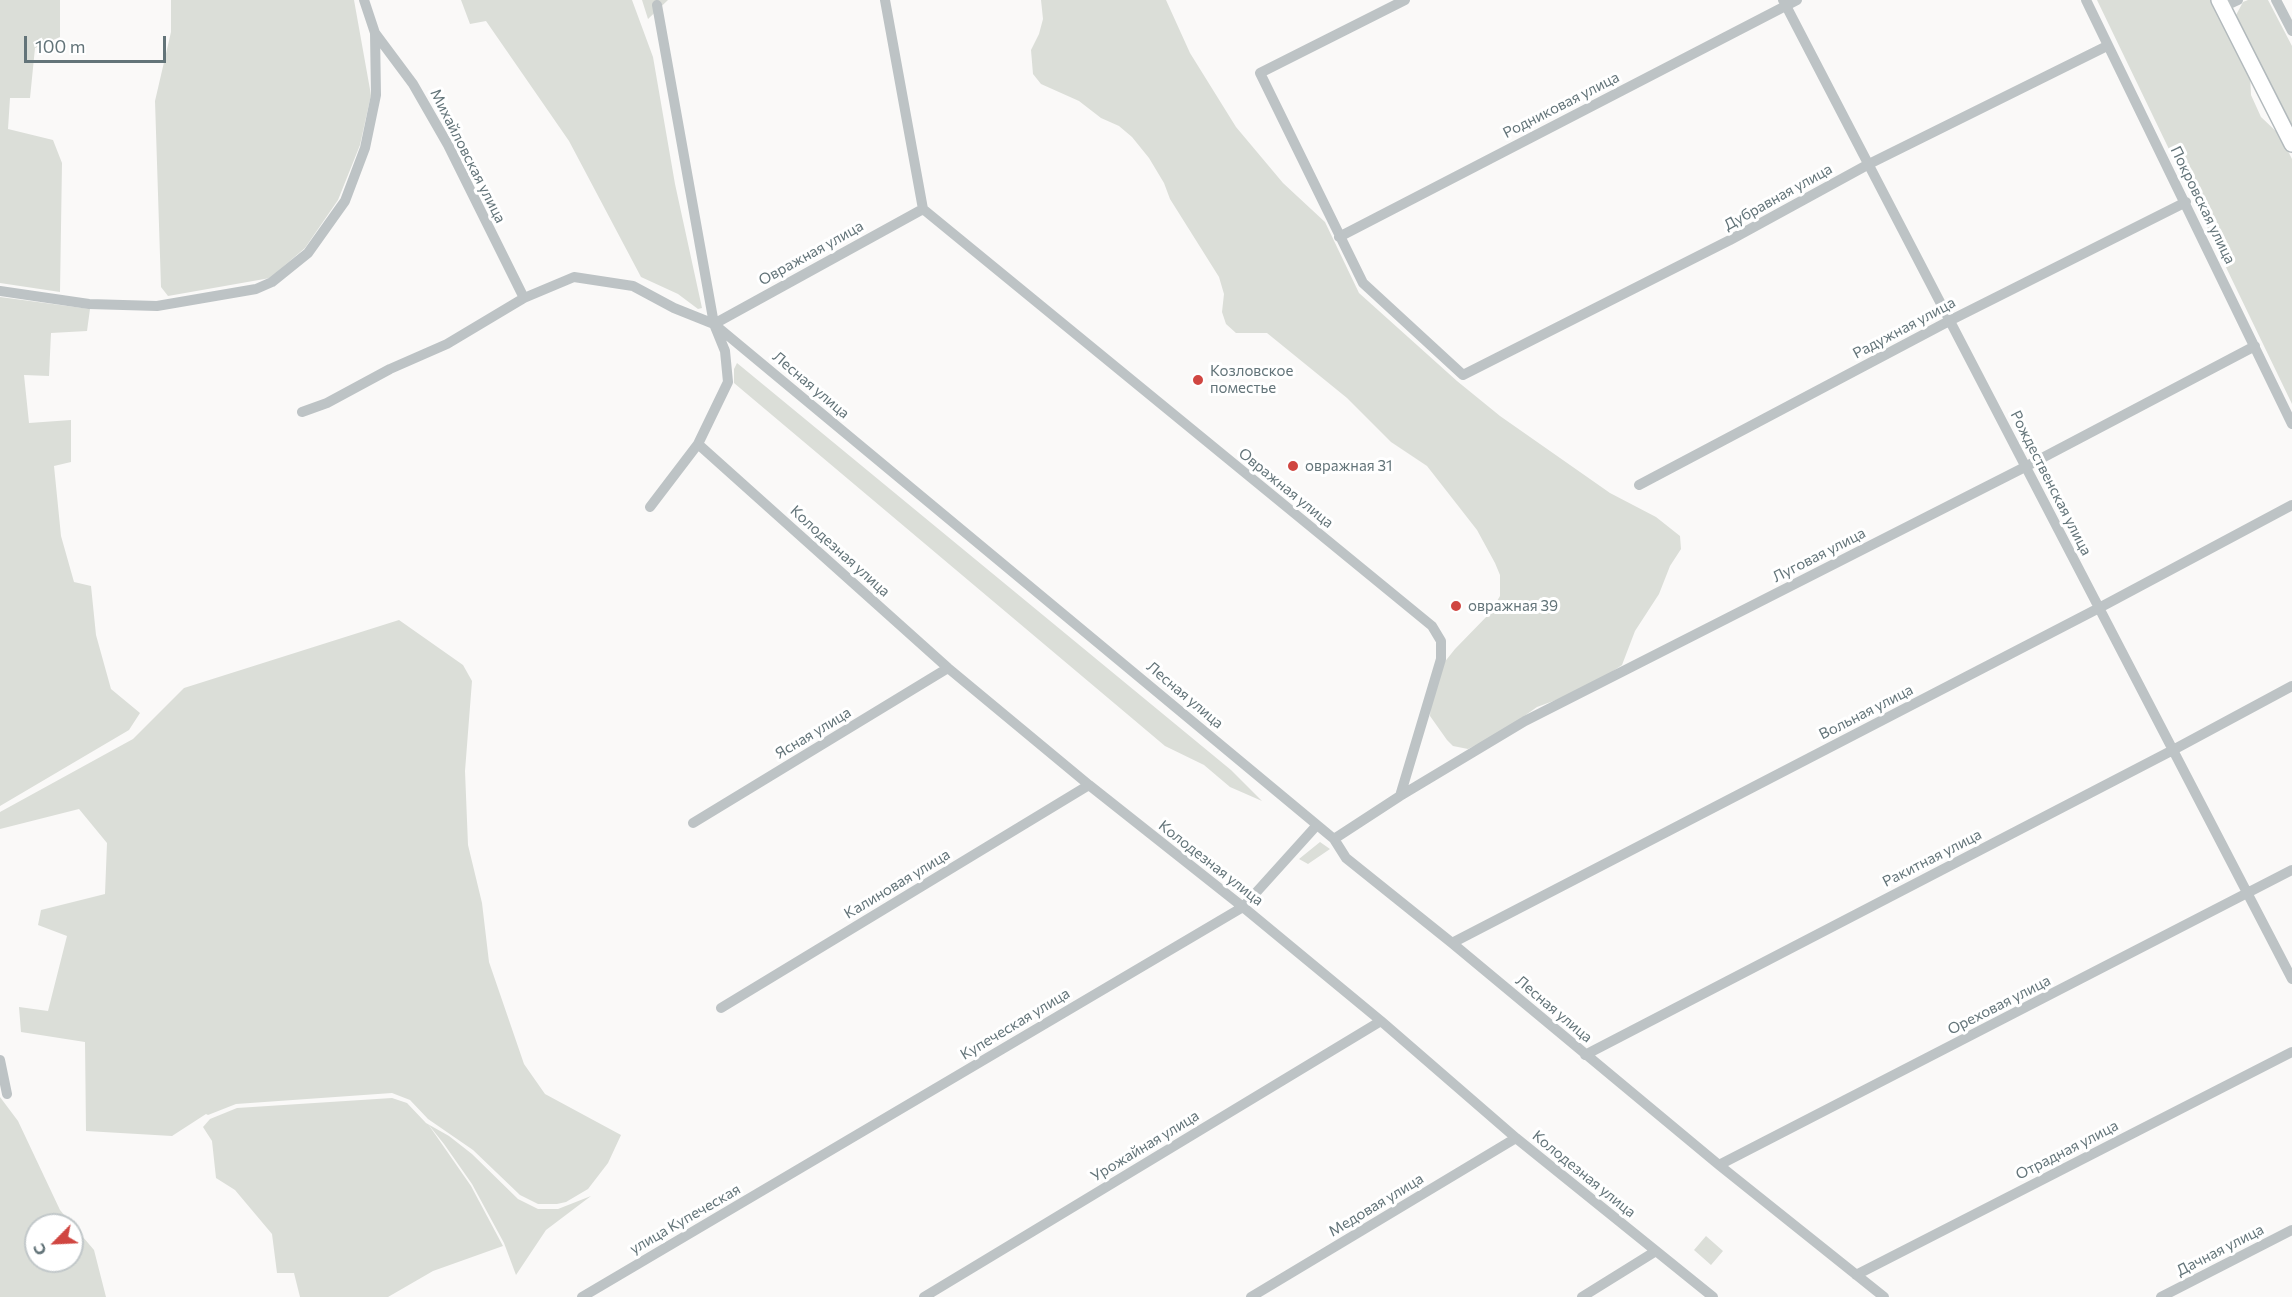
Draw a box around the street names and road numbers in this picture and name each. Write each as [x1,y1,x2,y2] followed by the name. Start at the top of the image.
[1500,68,1622,142] street label: Родниковая улица
[426,86,510,226] street label: Михайловская улица
[2167,143,2239,267] street label: Покровская улица
[1721,160,1835,234] street label: Дубравная улица
[756,217,866,289] street label: Овражная улица
[1850,293,1958,363] street label: Радужная улица
[769,348,853,422] street label: Лесная улица
[2007,408,2095,558] street label: Рождественская улица
[1235,444,1337,532] street label: Овражная улица
[786,502,894,600] street label: Колодезная улица
[1769,524,1869,586] street label: Луговая улица
[1143,658,1227,732] street label: Лесная улица
[1816,681,1916,743] street label: Вольная улица
[772,703,854,763] street label: Ясная улица
[1155,817,1267,909] street label: Колодезная улица
[1879,825,1985,891] street label: Ракитная улица
[841,845,953,923] street label: Калиновая улица
[1945,971,2053,1039] street label: Ореховая улица
[1512,972,1596,1046] street label: Лесная улица
[957,984,1073,1064] street label: Купеческая улица
[1088,1107,1202,1185] street label: Урожайная улица
[2013,1116,2121,1184] street label: Отрадная улица
[1529,1127,1639,1221] street label: Колодезная улица
[1325,1170,1427,1240] street label: Медовая улица
[627,1180,743,1258] street label: улица Купеческая
[2173,1220,2267,1280] street label: Дачная улица

